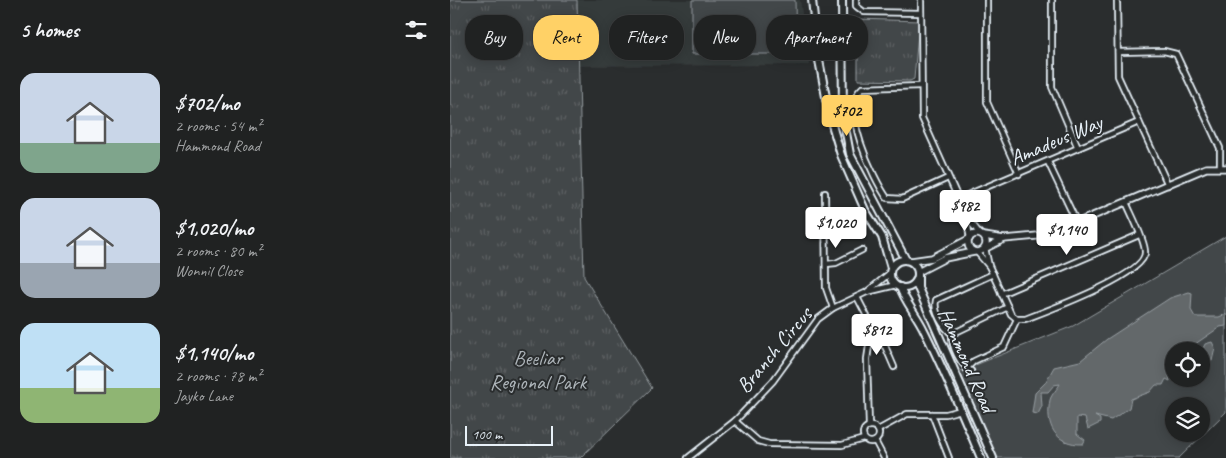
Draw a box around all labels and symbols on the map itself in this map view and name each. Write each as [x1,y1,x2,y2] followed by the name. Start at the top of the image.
[817,94,877,137] pin: $702
[1006,108,1108,171] street label: Amadeus Way
[935,190,995,232] pin: $982
[795,206,877,249] pin: $1,020
[1026,214,1108,256] pin: $1,140
[731,300,819,398] street label: Branch Circus
[932,304,1003,420] street label: Hammond Road
[847,314,907,356] pin: $812
[490,345,587,395] park label: Beeliar Regional Park
[465,423,552,446] scale bar

